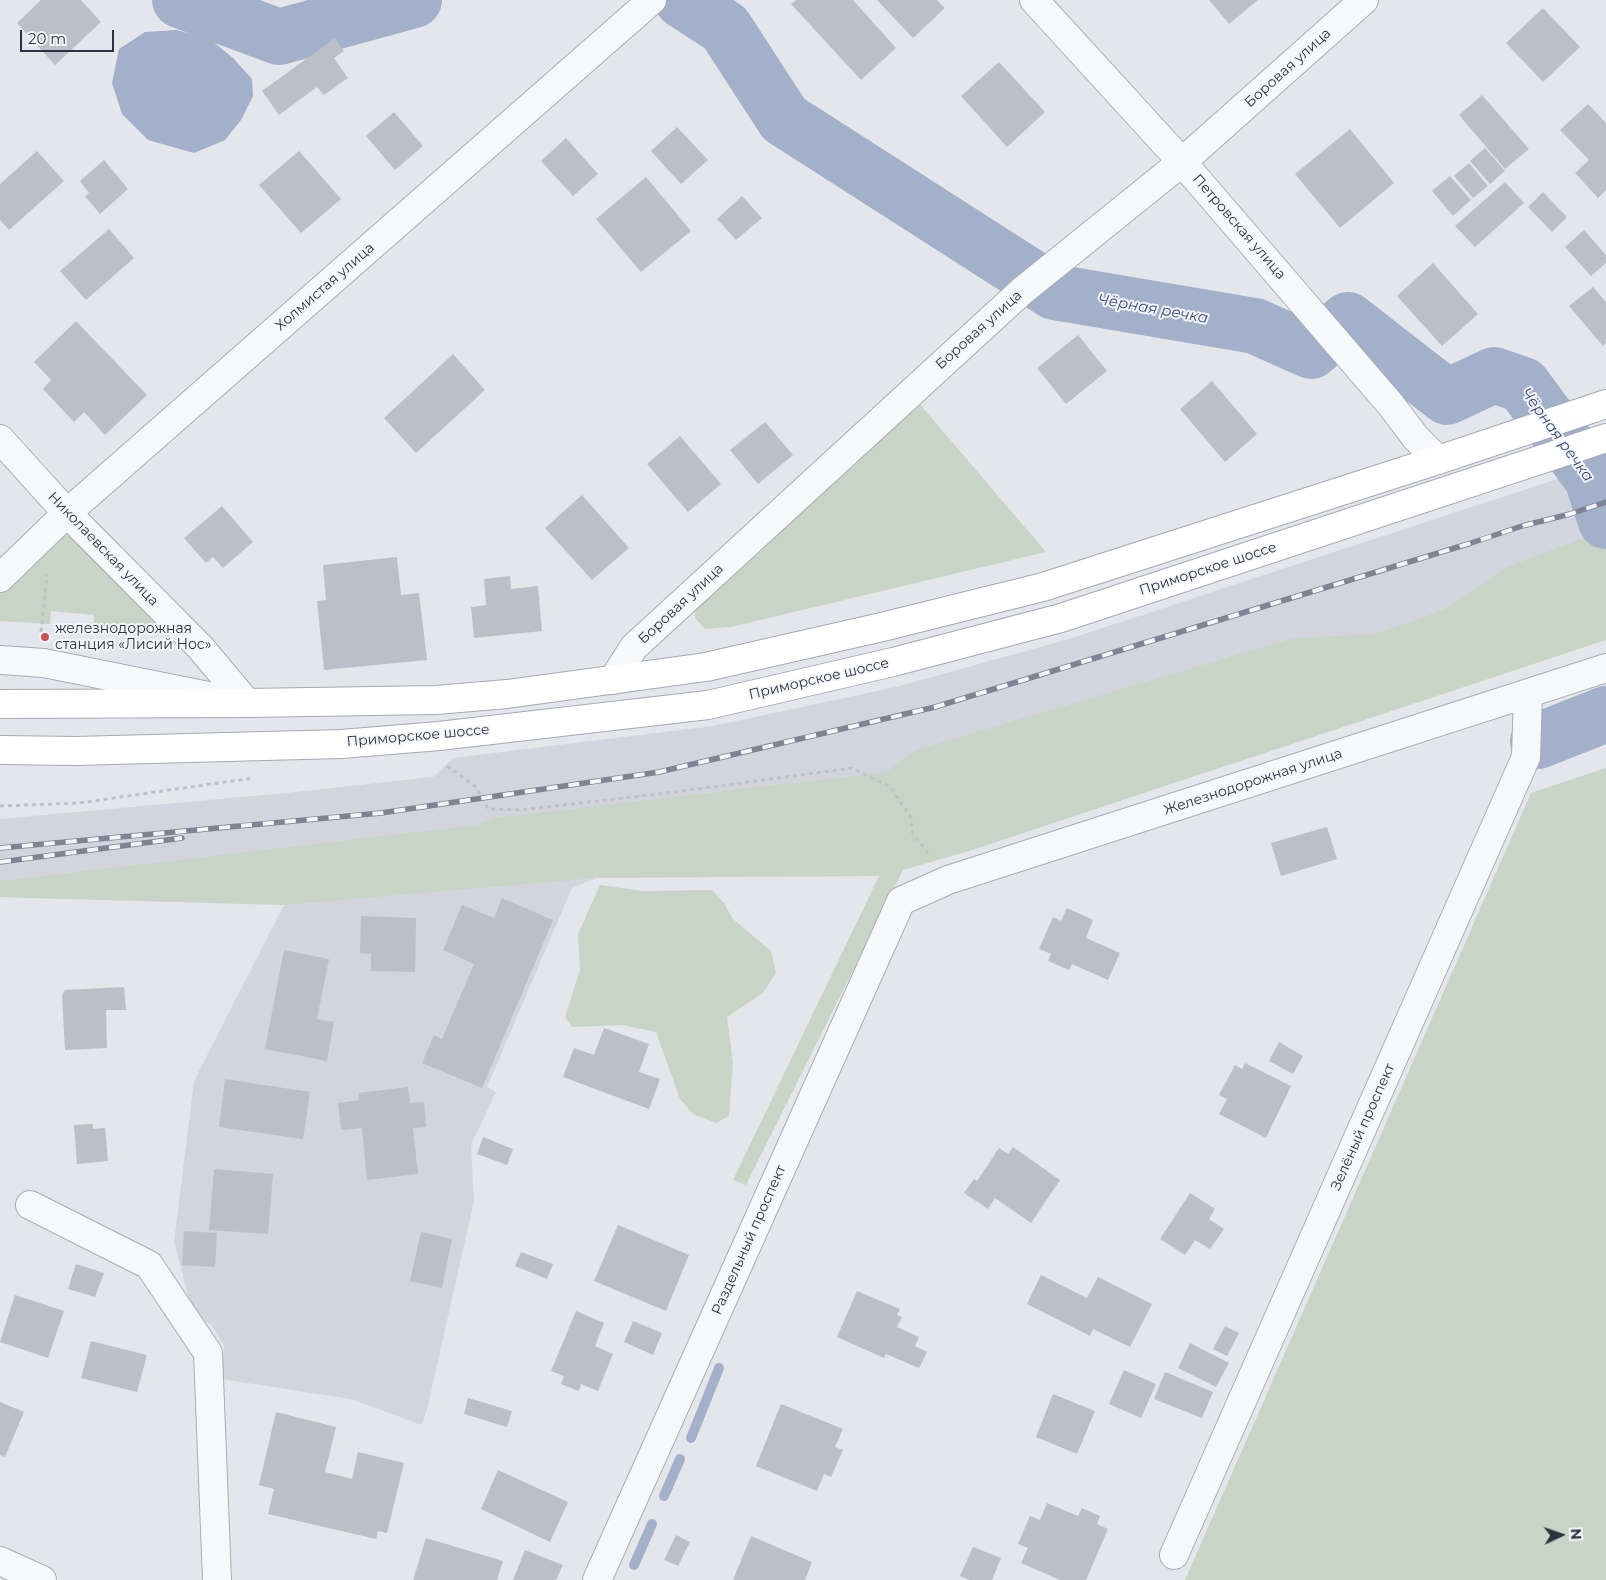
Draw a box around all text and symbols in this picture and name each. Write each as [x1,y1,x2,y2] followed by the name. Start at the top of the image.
[22,20,116,52] scale bar
[1241,25,1335,111] street label: Боровая улица
[28,29,66,48] text: 20 m
[1189,171,1289,283] street label: Петровская улица
[272,240,378,334] street label: Холмистая улица
[932,287,1026,373] street label: Боровая улица
[1097,290,1209,328] water label: Чёрная речка
[1517,385,1597,485] water label: Чёрная речка
[44,489,162,609] street label: Николаевская улица
[1137,539,1279,599] street label: Приморское шоссе
[635,560,727,648] street label: Боровая улица
[55,621,211,654] place label: железнодорожная станция «Лисий Нос»
[39,631,51,643] marker: железнодорожная станция «Лисий Нос»
[747,655,891,703] street label: Приморское шоссе
[346,721,490,751] street label: Приморское шоссе
[1162,745,1344,819] street label: Железнодорожная улица
[1327,1061,1399,1193] street label: Зелёный проспект
[708,1163,790,1317] street label: Раздельный проспект
[1536,1510,1586,1560] north arrow
[1567,1528,1585,1540] text: N

